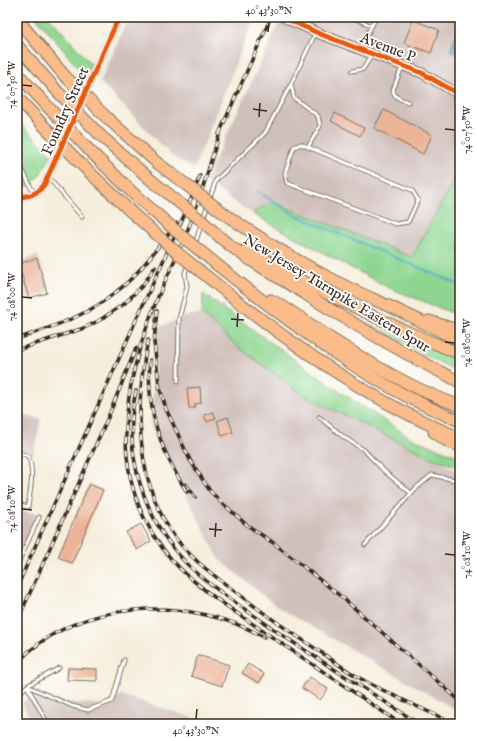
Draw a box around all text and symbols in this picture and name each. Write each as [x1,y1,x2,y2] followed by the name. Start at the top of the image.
[246,5,293,18] text: 40°43'30"N
[357,28,419,67] street label: Avenue P
[6,61,19,109] text: 74°07'50"W
[38,64,93,158] street label: Foundry Street
[461,106,474,154] text: 74°07'50"W
[240,230,434,357] street label: New Jersey Turnpike Eastern Spur
[6,272,19,321] text: 74°08'00"W
[461,318,474,367] text: 74°08'00"W
[6,485,19,533] text: 74°08'10"W
[461,531,474,579] text: 74°08'10"W
[173,725,220,738] text: 40°43'30"N

